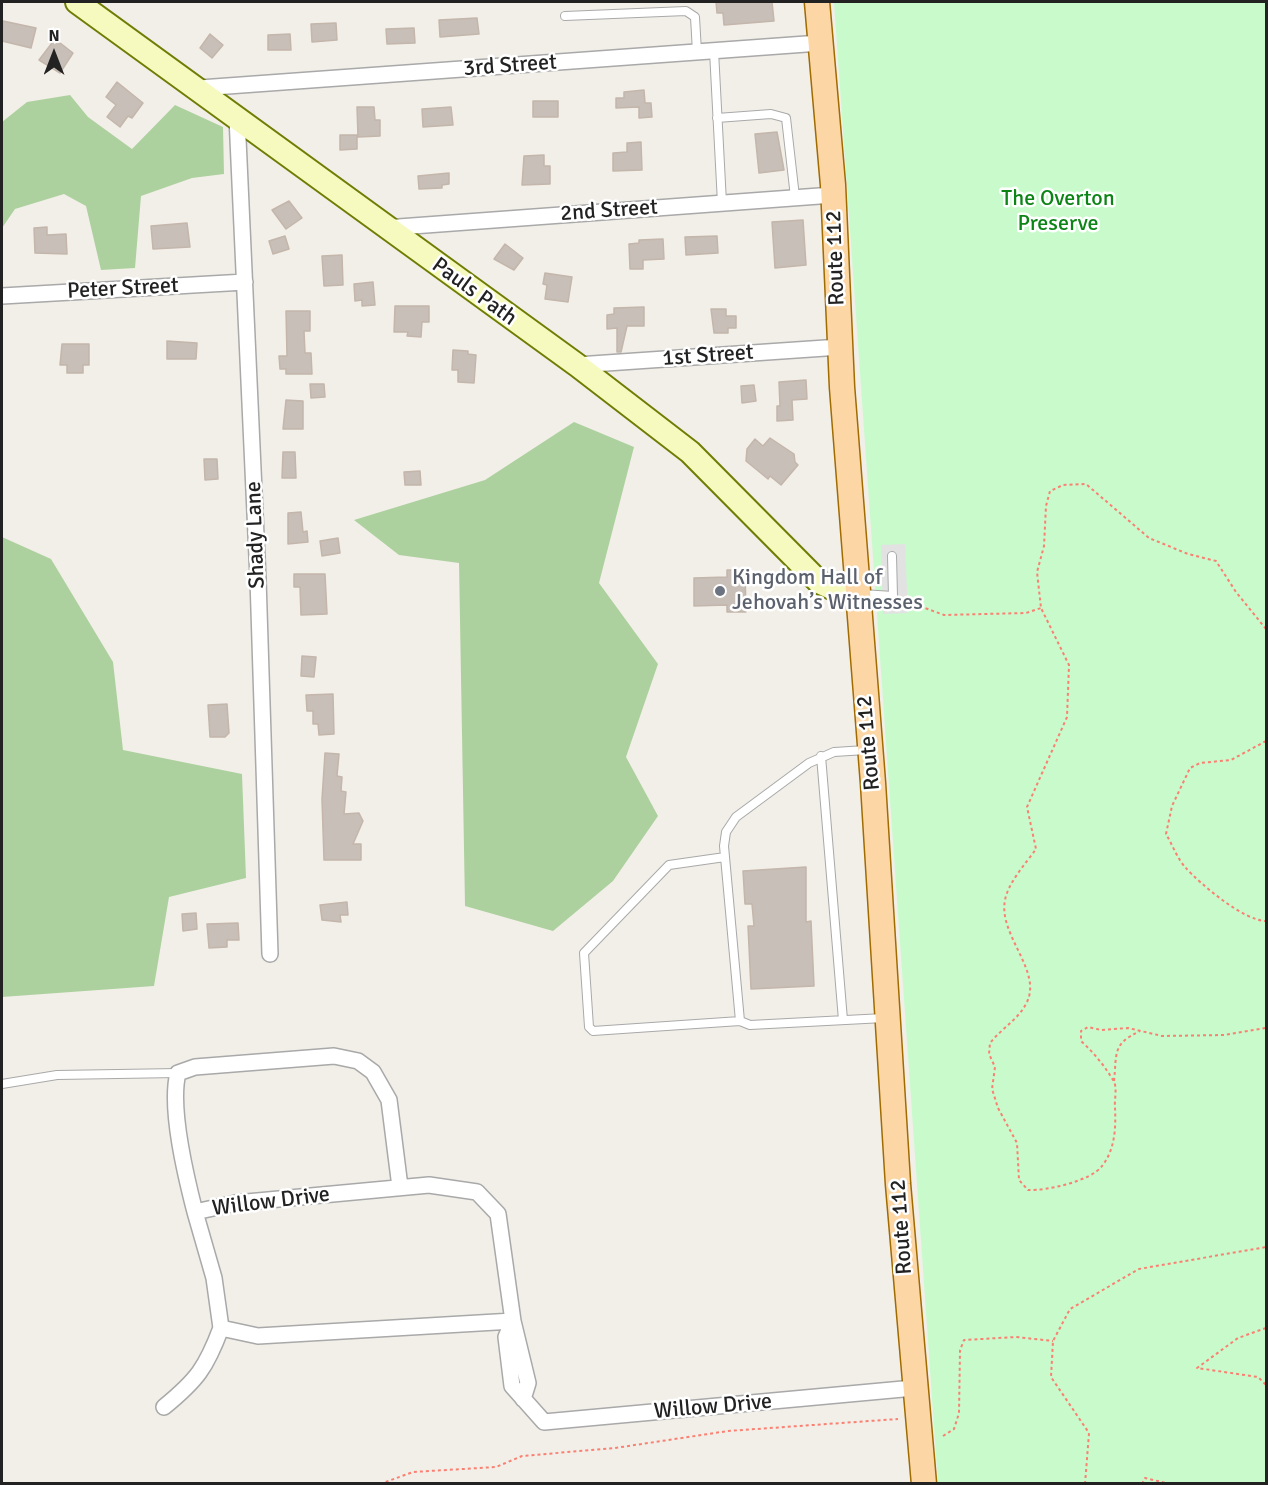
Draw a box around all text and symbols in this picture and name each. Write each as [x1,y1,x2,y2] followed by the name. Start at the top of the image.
[24,24,84,84] north arrow
[48,26,60,46] text: N
[462,50,558,82] street label: 3rd Street
[1001,186,1115,237] park label: The Overton Preserve
[559,194,659,228] street label: 2nd Street
[821,210,851,306] street label: Route 112
[426,252,522,332] street label: Pauls Path
[67,273,179,305] street label: Peter Street
[662,340,754,372] street label: 1st Street
[241,481,271,589] street label: Shady Lane
[732,565,923,616] place label: Kingdom Hall of Jehovah’s Witnesses
[713,584,727,598] marker: Kingdom Hall of Jehovah’s Witnesses
[852,694,886,792] street label: Route 112
[886,1179,918,1275] street label: Route 112
[211,1182,331,1222] street label: Willow Drive
[653,1389,773,1425] street label: Willow Drive

